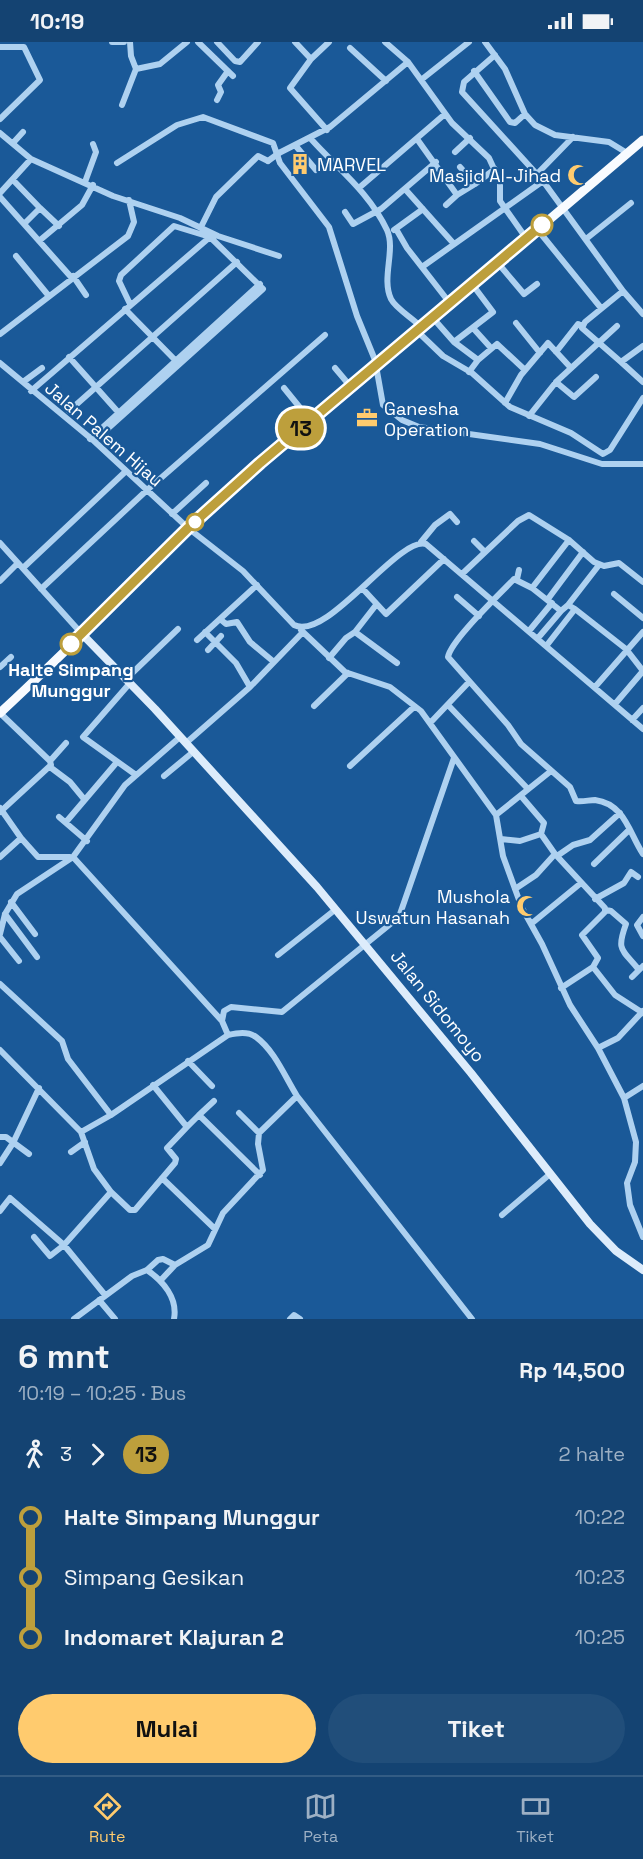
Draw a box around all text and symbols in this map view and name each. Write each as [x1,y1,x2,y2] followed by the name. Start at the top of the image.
[30,7,84,35] text: 10:19
[288,152,312,176] building icon: MARVEL
[317,153,386,176] place label: MARVEL
[566,163,590,187] mosque icon: Masjid Al-Jihad
[429,164,561,187] place label: Masjid Al-Jihad
[531,214,553,236] unlabelled marker
[40,376,168,492] street label: Jalan Palem Hijau
[384,397,469,441] place label: Ganesha Operation
[355,406,379,430] office icon: Ganesha Operation
[274,408,328,448] line badge: 13
[290,415,312,442] text: 13
[186,513,204,531] unlabelled marker
[60,633,82,655] marker: Halte Simpang Munggur
[8,658,134,702] place label: Halte Simpang Munggur
[355,885,510,929] place label: Mushola Uswatun Hasanah
[515,894,539,918] mosque icon: Mushola Uswatun Hasanah
[386,945,490,1067] street label: Jalan Sidomoyo
[18,1336,110,1378] text: 6 mnt
[519,1356,625,1384] text: Rp 14,500
[18,1380,186,1406] text: 10:19 – 10:25 · Bus
[18,1438,51,1471] icon: walk
[81,1438,114,1471] icon: forward
[60,1441,72,1467] text: 3
[135,1441,157,1468] text: 13
[558,1441,625,1467] text: 2 halte
[64,1503,320,1531] text: Halte Simpang Munggur
[575,1504,625,1530] text: 10:22
[64,1563,244,1591] text: Simpang Gesikan
[575,1564,625,1590] text: 10:23
[64,1623,284,1651] text: Indomaret Klajuran 2
[575,1624,625,1650] text: 10:25
[18,1694,316,1763] button: Mulai
[328,1694,625,1763] button: Tiket
[89,1790,125,1847] tab: Rute
[303,1790,338,1847] tab: Peta
[516,1790,554,1847] tab: Tiket

